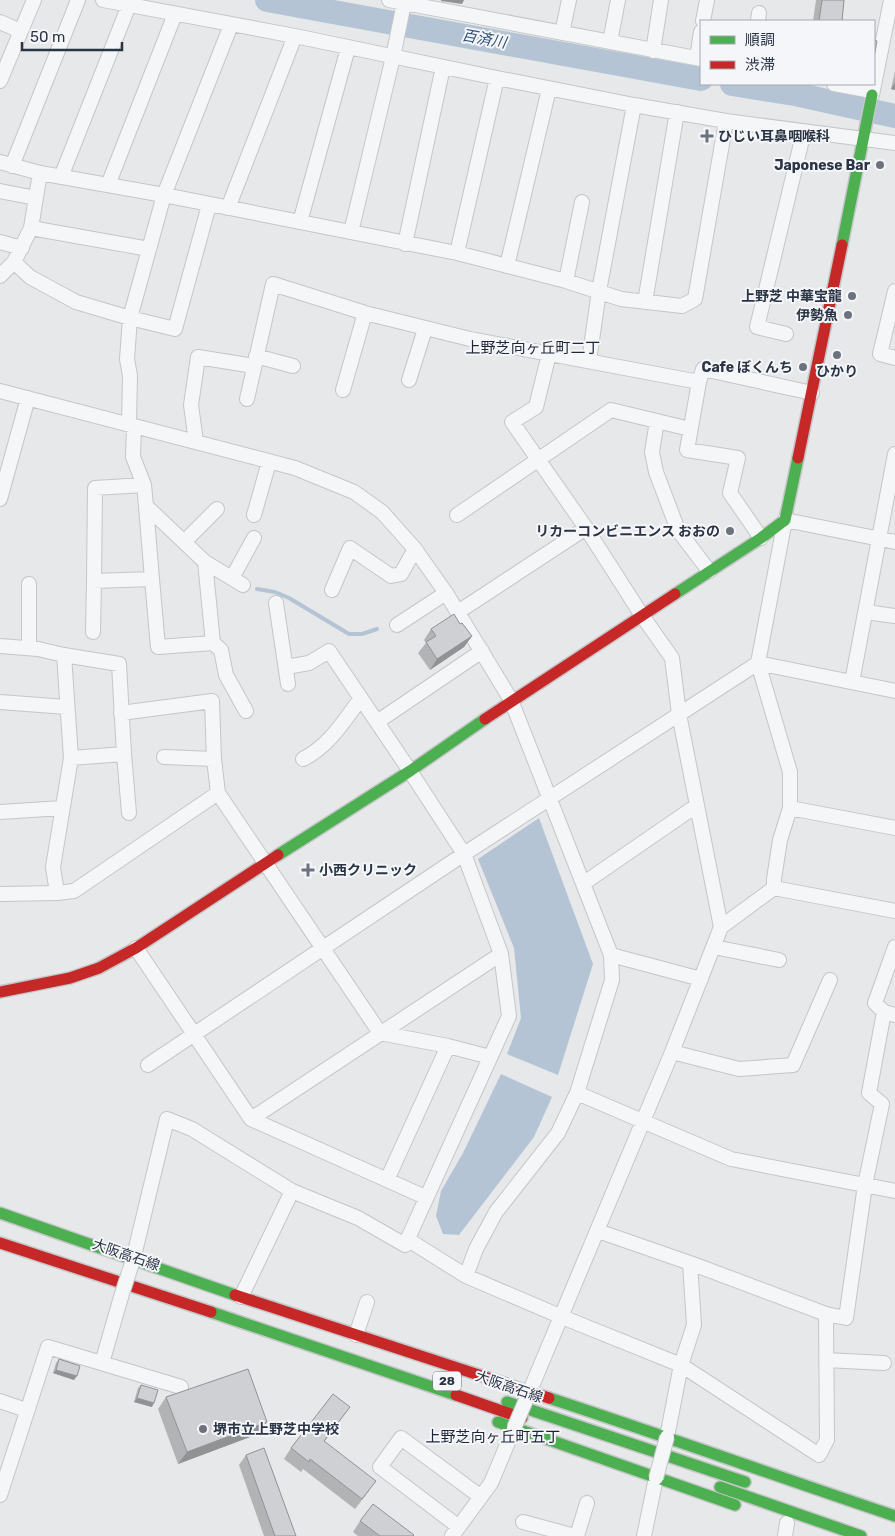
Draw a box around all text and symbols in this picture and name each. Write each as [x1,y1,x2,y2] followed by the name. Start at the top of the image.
[22,20,122,52] scale bar
[700,20,875,85] legend
[460,26,510,52] water label: 百済川
[30,28,65,46] text: 50 m
[745,31,775,49] text: 順調
[745,56,775,74] text: 渋滞
[718,128,830,145] place label: ひじい耳鼻咽喉科
[700,129,714,143] marker: ひじい耳鼻咽喉科
[774,157,871,174] place label: Japonese Bar
[874,159,886,171] marker: Japonese Bar
[741,288,842,305] place label: 上野芝 中華宝龍
[846,290,858,302] marker: 上野芝 中華宝龍
[796,307,838,324] place label: 伊勢魚
[842,309,854,321] marker: 伊勢魚
[465,339,601,357] district label: 上野芝向ヶ丘町二丁
[831,349,843,361] marker: ひかり
[702,359,793,376] place label: Cafe ぼくんち
[797,361,809,373] marker: Cafe ぼくんち
[816,363,858,380] place label: ひかり
[535,523,720,540] place label: リカーコンビニエンス おおの
[724,525,736,537] marker: リカーコンビニエンス おおの
[319,862,417,879] place label: 小西クリニック
[301,863,315,877] marker: 小西クリニック
[90,1236,162,1274] street label: 大阪高石線
[473,1368,545,1406] street label: 大阪高石線
[433,1372,461,1390] road number: 28
[213,1421,339,1438] place label: 堺市立上野芝中学校
[197,1423,209,1435] marker: 堺市立上野芝中学校
[425,1428,561,1446] district label: 上野芝向ヶ丘町五丁

